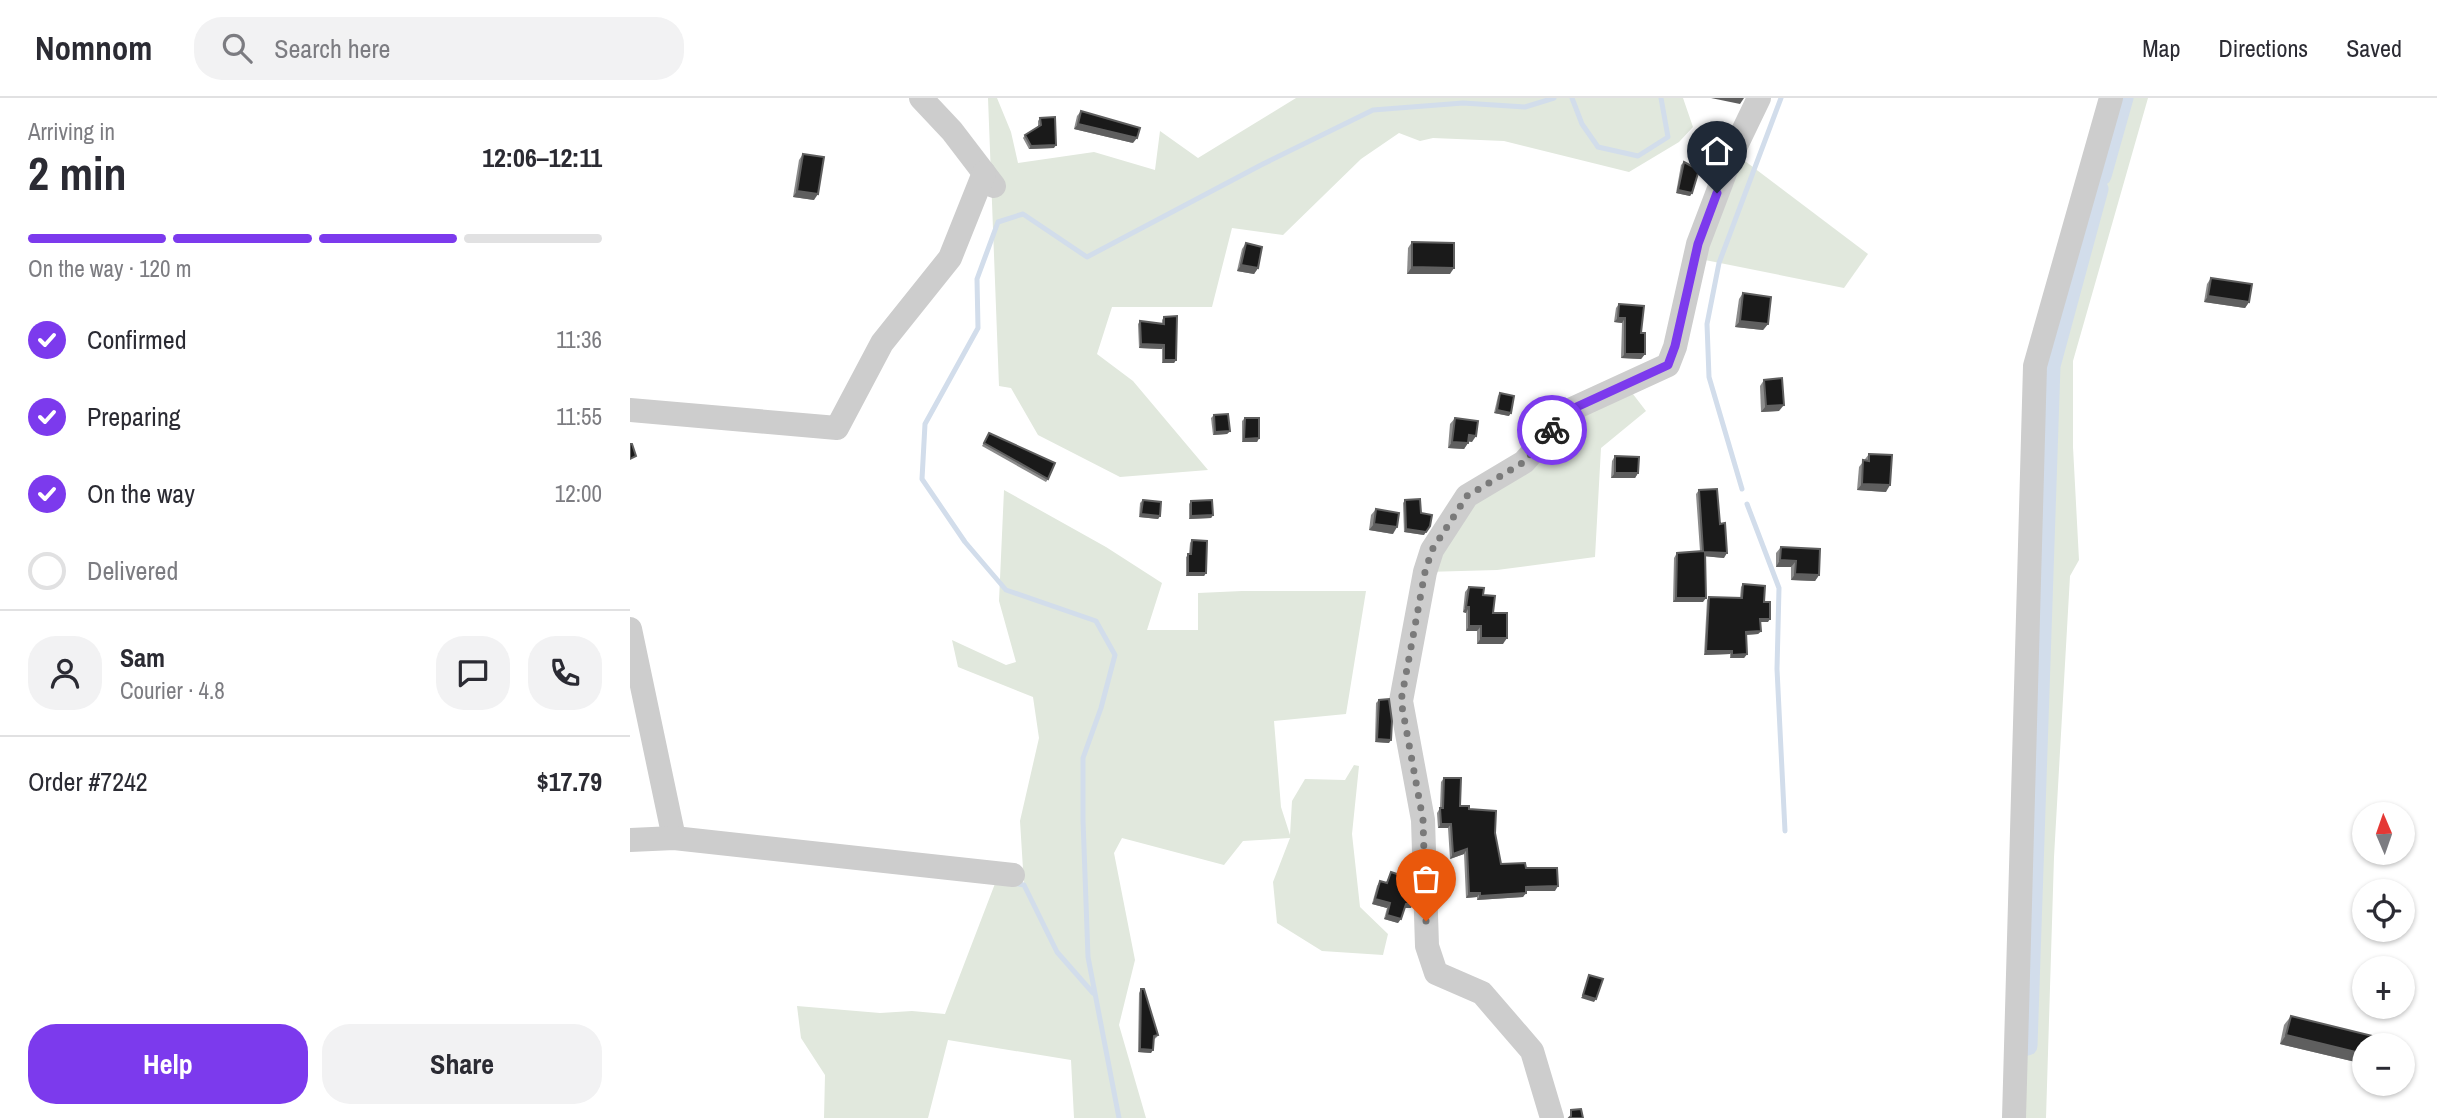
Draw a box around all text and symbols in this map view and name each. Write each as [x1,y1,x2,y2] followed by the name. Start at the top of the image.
[194,17,684,80] search box
[35,26,152,70] text: Nomnom
[218,29,256,67] icon: search
[274,31,390,66] text: Search here
[2142,32,2180,64] text: Map
[2218,32,2308,64] text: Directions
[2346,32,2402,64] text: Saved
[28,116,115,147] text: Arriving in
[1687,121,1747,193] pin
[1698,132,1736,170] icon: home
[482,140,602,175] text: 12:06–12:11
[28,142,127,204] text: 2 min
[28,253,192,284] text: On the way · 120 m
[28,321,66,359] icon: check
[87,322,187,357] text: Confirmed
[556,324,602,355] text: 11:36
[1517,395,1587,465] courier
[28,398,66,436] icon: check
[87,399,181,434] text: Preparing
[556,401,602,432] text: 11:55
[1533,411,1571,449] icon: bike
[28,475,66,513] icon: check
[87,476,195,511] text: On the way
[555,478,602,509] text: 12:00
[87,553,178,588] text: Delivered
[28,636,102,710] button: person
[436,636,510,710] button: chat
[528,636,602,710] button: phone
[120,640,165,675] text: Sam
[120,675,225,706] text: Courier · 4.8
[28,764,148,799] text: Order #7242
[537,764,602,799] text: $17.79
[2352,802,2415,864] north arrow
[2352,802,2415,1096] map controls
[1396,849,1456,921] pin
[1407,860,1445,898] icon: bag
[2352,879,2415,942] button: locate
[2352,956,2415,1019] button: +
[28,1024,308,1104] button: Help
[322,1024,602,1104] button: Share
[2352,1033,2415,1096] button: −

